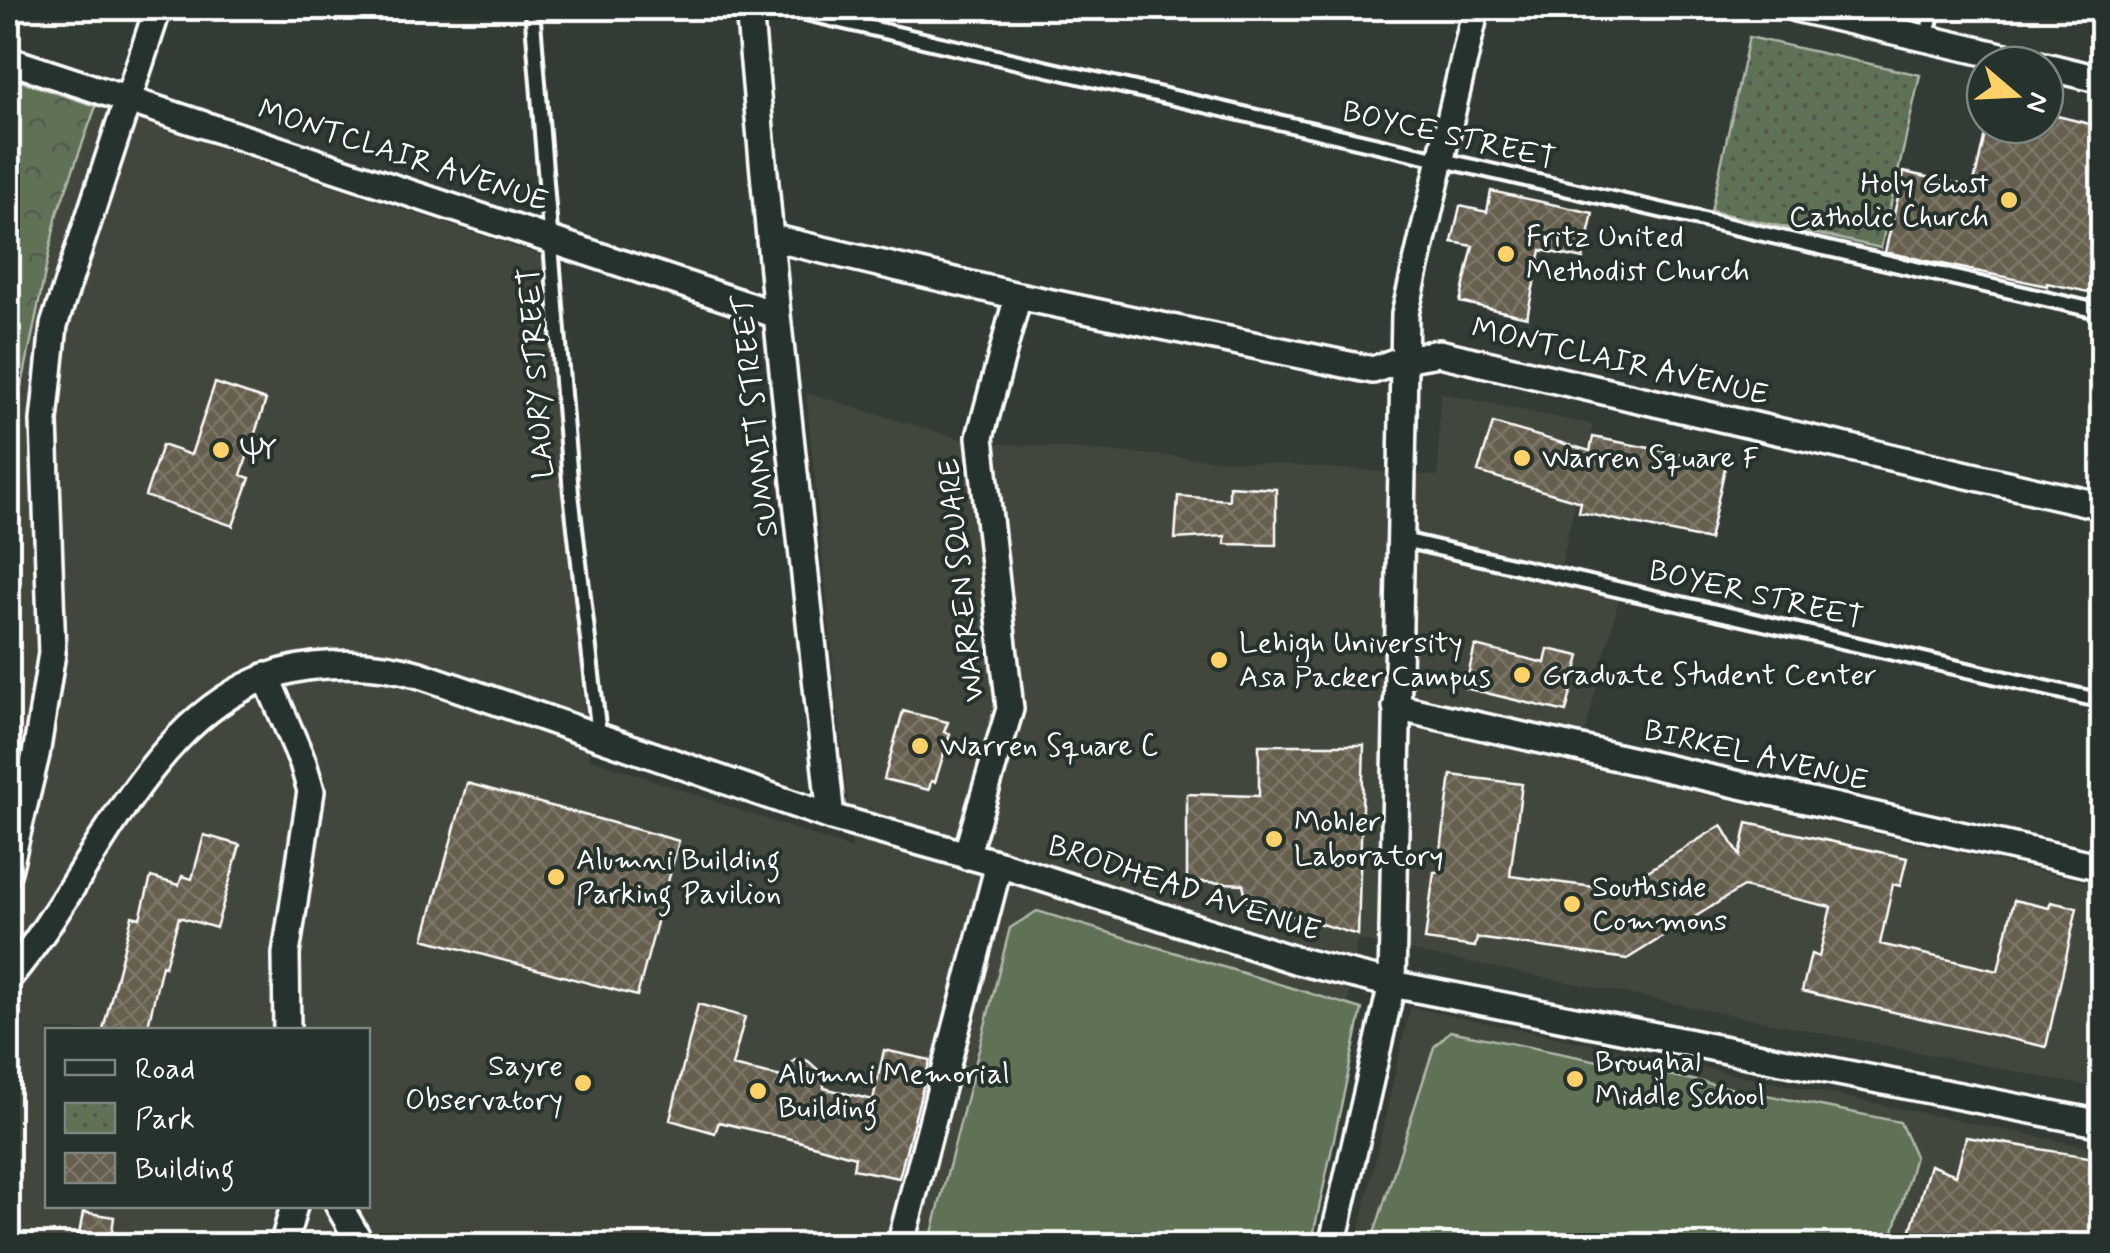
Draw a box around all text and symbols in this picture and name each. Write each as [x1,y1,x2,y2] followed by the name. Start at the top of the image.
[1965,45,2065,145] north arrow
[2016,87,2057,117] text: N
[253,91,553,221] street label: MONTCLAIR AVENUE
[1339,93,1559,179] street label: BOYCE STREET
[1789,164,1989,237] place label: Holy Ghost Catholic Church
[1998,189,2020,211] marker: Holy Ghost Catholic Church
[1526,218,1750,291] place label: Fritz United Methodist Church
[1495,243,1517,265] marker: Fritz United Methodist Church
[510,266,564,480] street label: LAURY STREET
[724,291,788,539] street label: SUMMIT STREET
[1468,309,1772,415] street label: MONTCLAIR AVENUE
[240,431,277,470] place label: ΨΥ
[210,439,232,461] marker: ΨΥ
[1542,439,1760,478] place label: Warren Square F
[1511,447,1533,469] marker: Warren Square F
[930,456,994,704] street label: WARREN SQUARE
[1645,551,1867,639] street label: BOYER STREET
[1239,624,1491,697] place label: Lehigh University Asa Packer Campus
[1208,649,1230,671] marker: Lehigh University Asa Packer Campus
[1542,656,1877,695] place label: Graduate Student Center
[1511,664,1533,686] marker: Graduate Student Center
[1640,711,1872,801] street label: BIRKEL AVENUE
[940,727,1158,766] place label: Warren Square C
[909,735,931,757] marker: Warren Square C
[1294,803,1444,876] place label: Mohler Laboratory
[1043,827,1325,951] street label: BRODHEAD AVENUE
[1263,828,1285,850] marker: Mohler Laboratory
[576,841,781,917] place label: Alumni Building Parking Pavilion
[545,866,567,888] marker: Alumni Building Parking Pavilion
[1592,868,1727,941] place label: Southside Commons
[1561,893,1583,915] marker: Southside Commons
[45,1028,370,1208] legend
[1595,1043,1765,1116] place label: Broughal Middle School
[405,1047,563,1120] place label: Sayre Observatory
[135,1050,195,1089] text: Road
[778,1055,1010,1131] place label: Alumni Memorial Building
[1564,1068,1586,1090] marker: Broughal Middle School
[572,1072,594,1094] marker: Sayre Observatory
[747,1080,769,1102] marker: Alumni Memorial Building
[135,1100,195,1139] text: Park
[135,1150,234,1192] text: Building

